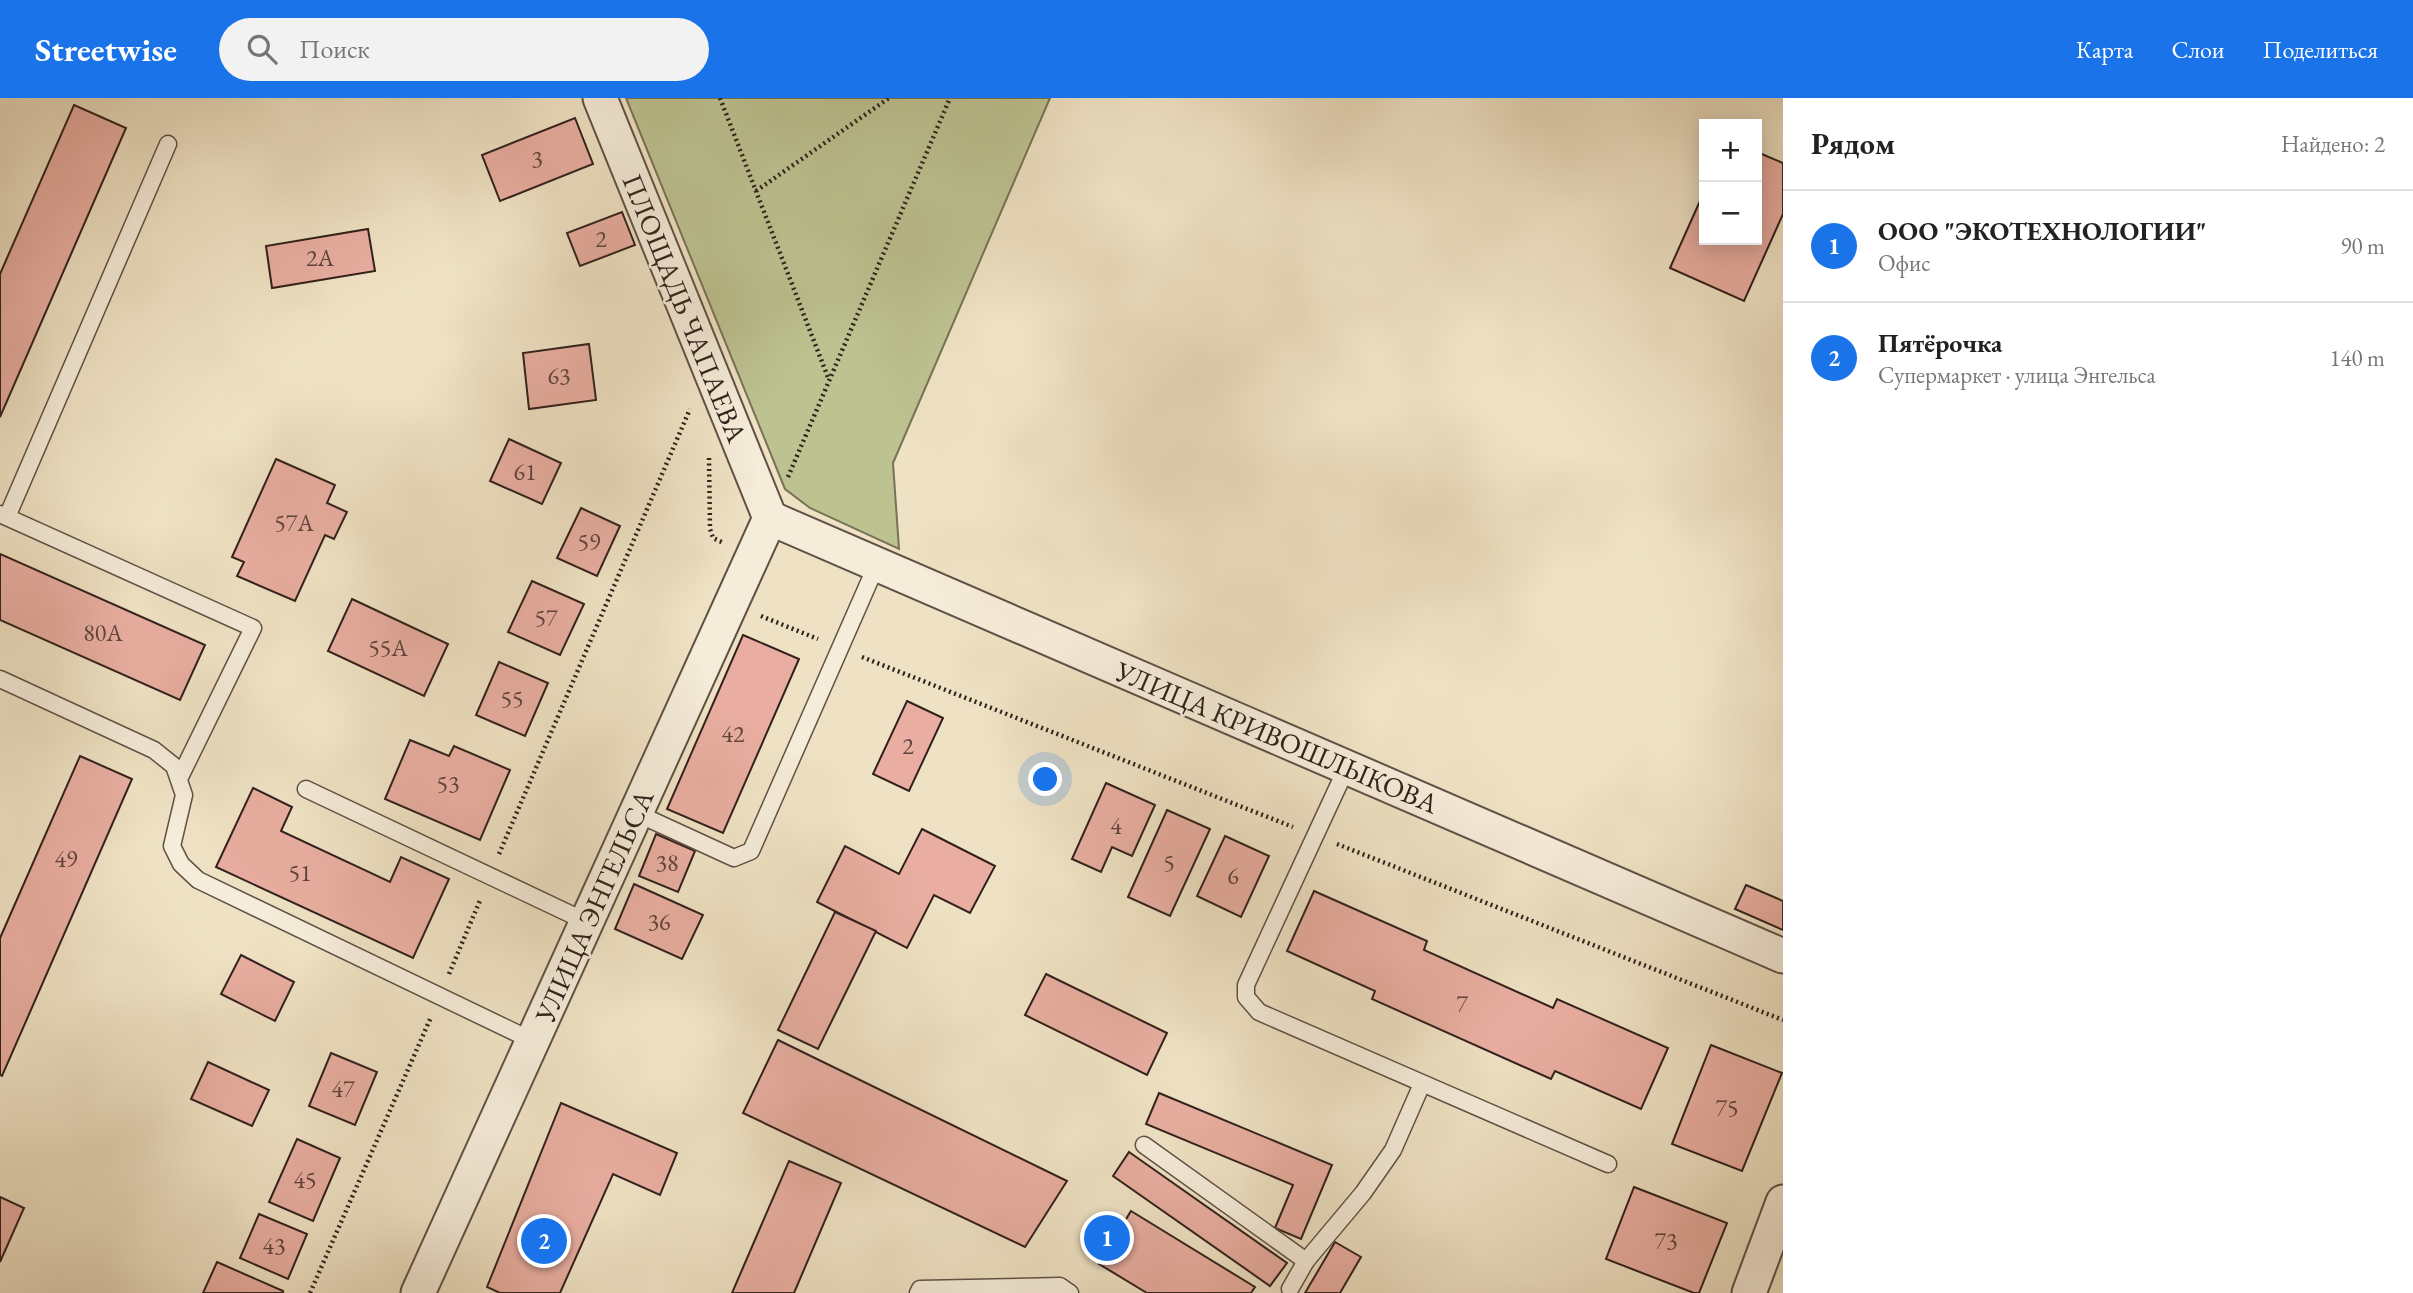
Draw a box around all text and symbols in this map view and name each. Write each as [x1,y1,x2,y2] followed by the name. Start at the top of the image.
[219,18,709,81] search box
[35,28,177,71] text: Streetwise
[243,30,281,68] icon: search
[299,32,370,66] text: Поиск
[2076,34,2133,65] text: Карта
[2171,34,2225,65] text: Слои
[2263,34,2378,65] text: Поделиться
[1699,119,1762,245] map controls
[1699,119,1762,182] button: +
[1811,124,1895,163] text: Рядом
[2281,129,2385,159] text: Найдено: 2
[531,143,543,174] house number: 3
[615,168,756,448] street label: ПЛОЩАДЬ ЧАПАЕВА
[1699,182,1762,245] button: −
[1878,214,2206,248] text: ООО "ЭКОТЕХНОЛОГИИ"
[595,223,607,254] house number: 2
[1828,231,1840,261] text: 1
[2340,231,2385,261] text: 90 m
[306,242,334,273] house number: 2А
[1878,248,1931,278] text: Офис
[1878,326,2002,360] text: Пятёрочка
[1828,343,1840,373] text: 2
[2329,343,2385,373] text: 140 m
[547,360,571,391] house number: 63
[1878,360,2156,390] text: Супермаркет · улица Энгельса
[513,456,537,487] house number: 61
[274,507,314,538] house number: 57А
[577,526,601,557] house number: 59
[534,602,558,633] house number: 57
[83,617,123,648] house number: 80А
[368,632,408,663] house number: 55А
[1109,652,1444,822] street label: УЛИЦА КРИВОШЛЫКОВА
[500,683,524,714] house number: 55
[721,718,745,749] house number: 42
[902,730,914,761] house number: 2
[1028,762,1062,796] your location
[436,768,460,799] house number: 53
[526,783,662,1029] street label: УЛИЦА ЭНГЕЛЬСА
[1110,810,1122,841] house number: 4
[54,843,78,874] house number: 49
[655,847,679,878] house number: 38
[1163,847,1175,878] house number: 5
[288,857,312,888] house number: 51
[1227,860,1239,891] house number: 6
[647,906,671,937] house number: 36
[1456,988,1468,1019] house number: 7
[331,1073,355,1104] house number: 47
[1715,1092,1739,1123] house number: 75
[293,1164,317,1195] house number: 45
[1084,1212,1130,1264] pin: 1
[521,1215,567,1267] pin: 2
[1654,1225,1678,1256] house number: 73
[262,1230,286,1261] house number: 43

